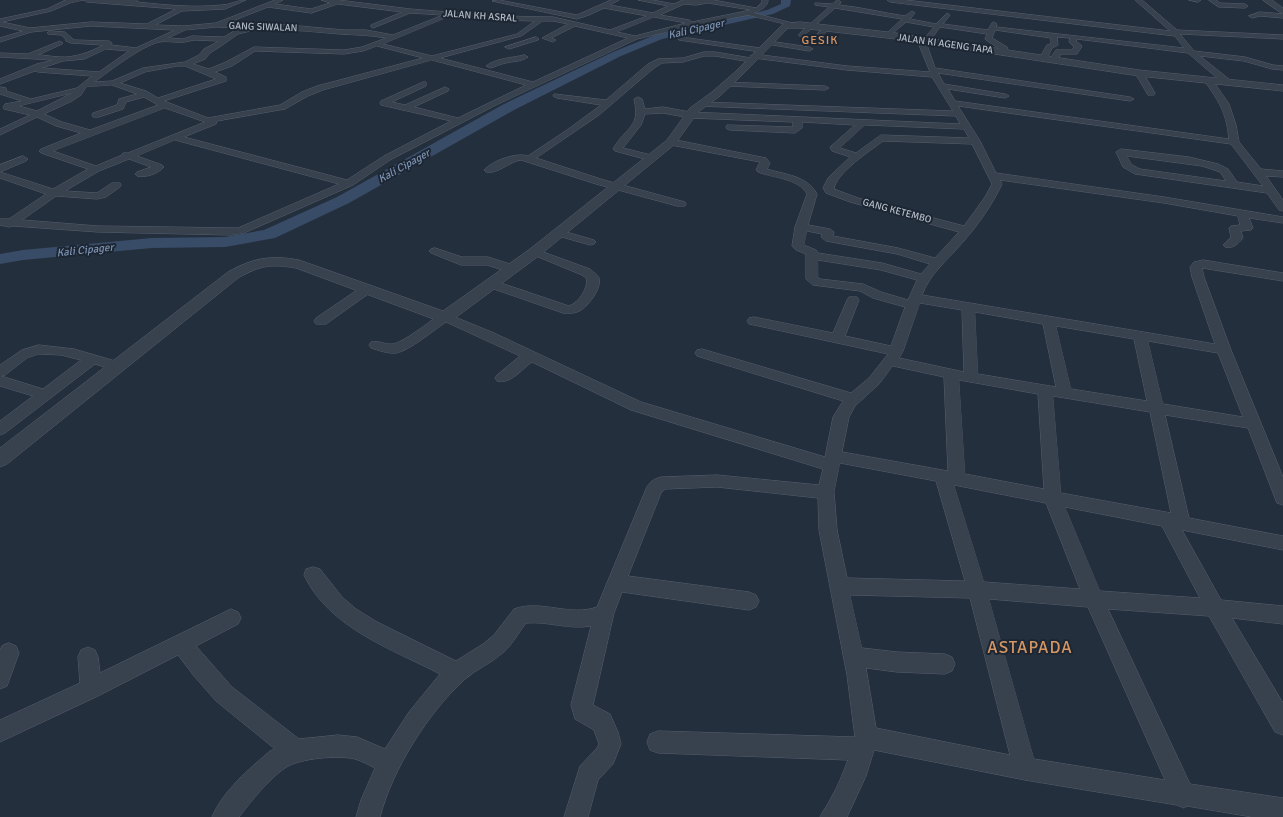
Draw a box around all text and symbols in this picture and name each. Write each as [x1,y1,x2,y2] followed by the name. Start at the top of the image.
[442,7,518,25] street label: JALAN KH ASRAL
[667,16,727,42] water label: Kali Cipager
[228,20,298,34] street label: GANG SIWALAN
[896,31,994,57] street label: JALAN KI AGENG TAPA
[802,33,838,48] district label: GESIK
[376,146,434,186] water label: Kali Cipager
[861,196,933,226] street label: GANG KETEMBO
[56,240,116,259] water label: Kali Cipager
[987,637,1073,658] district label: ASTAPADA

